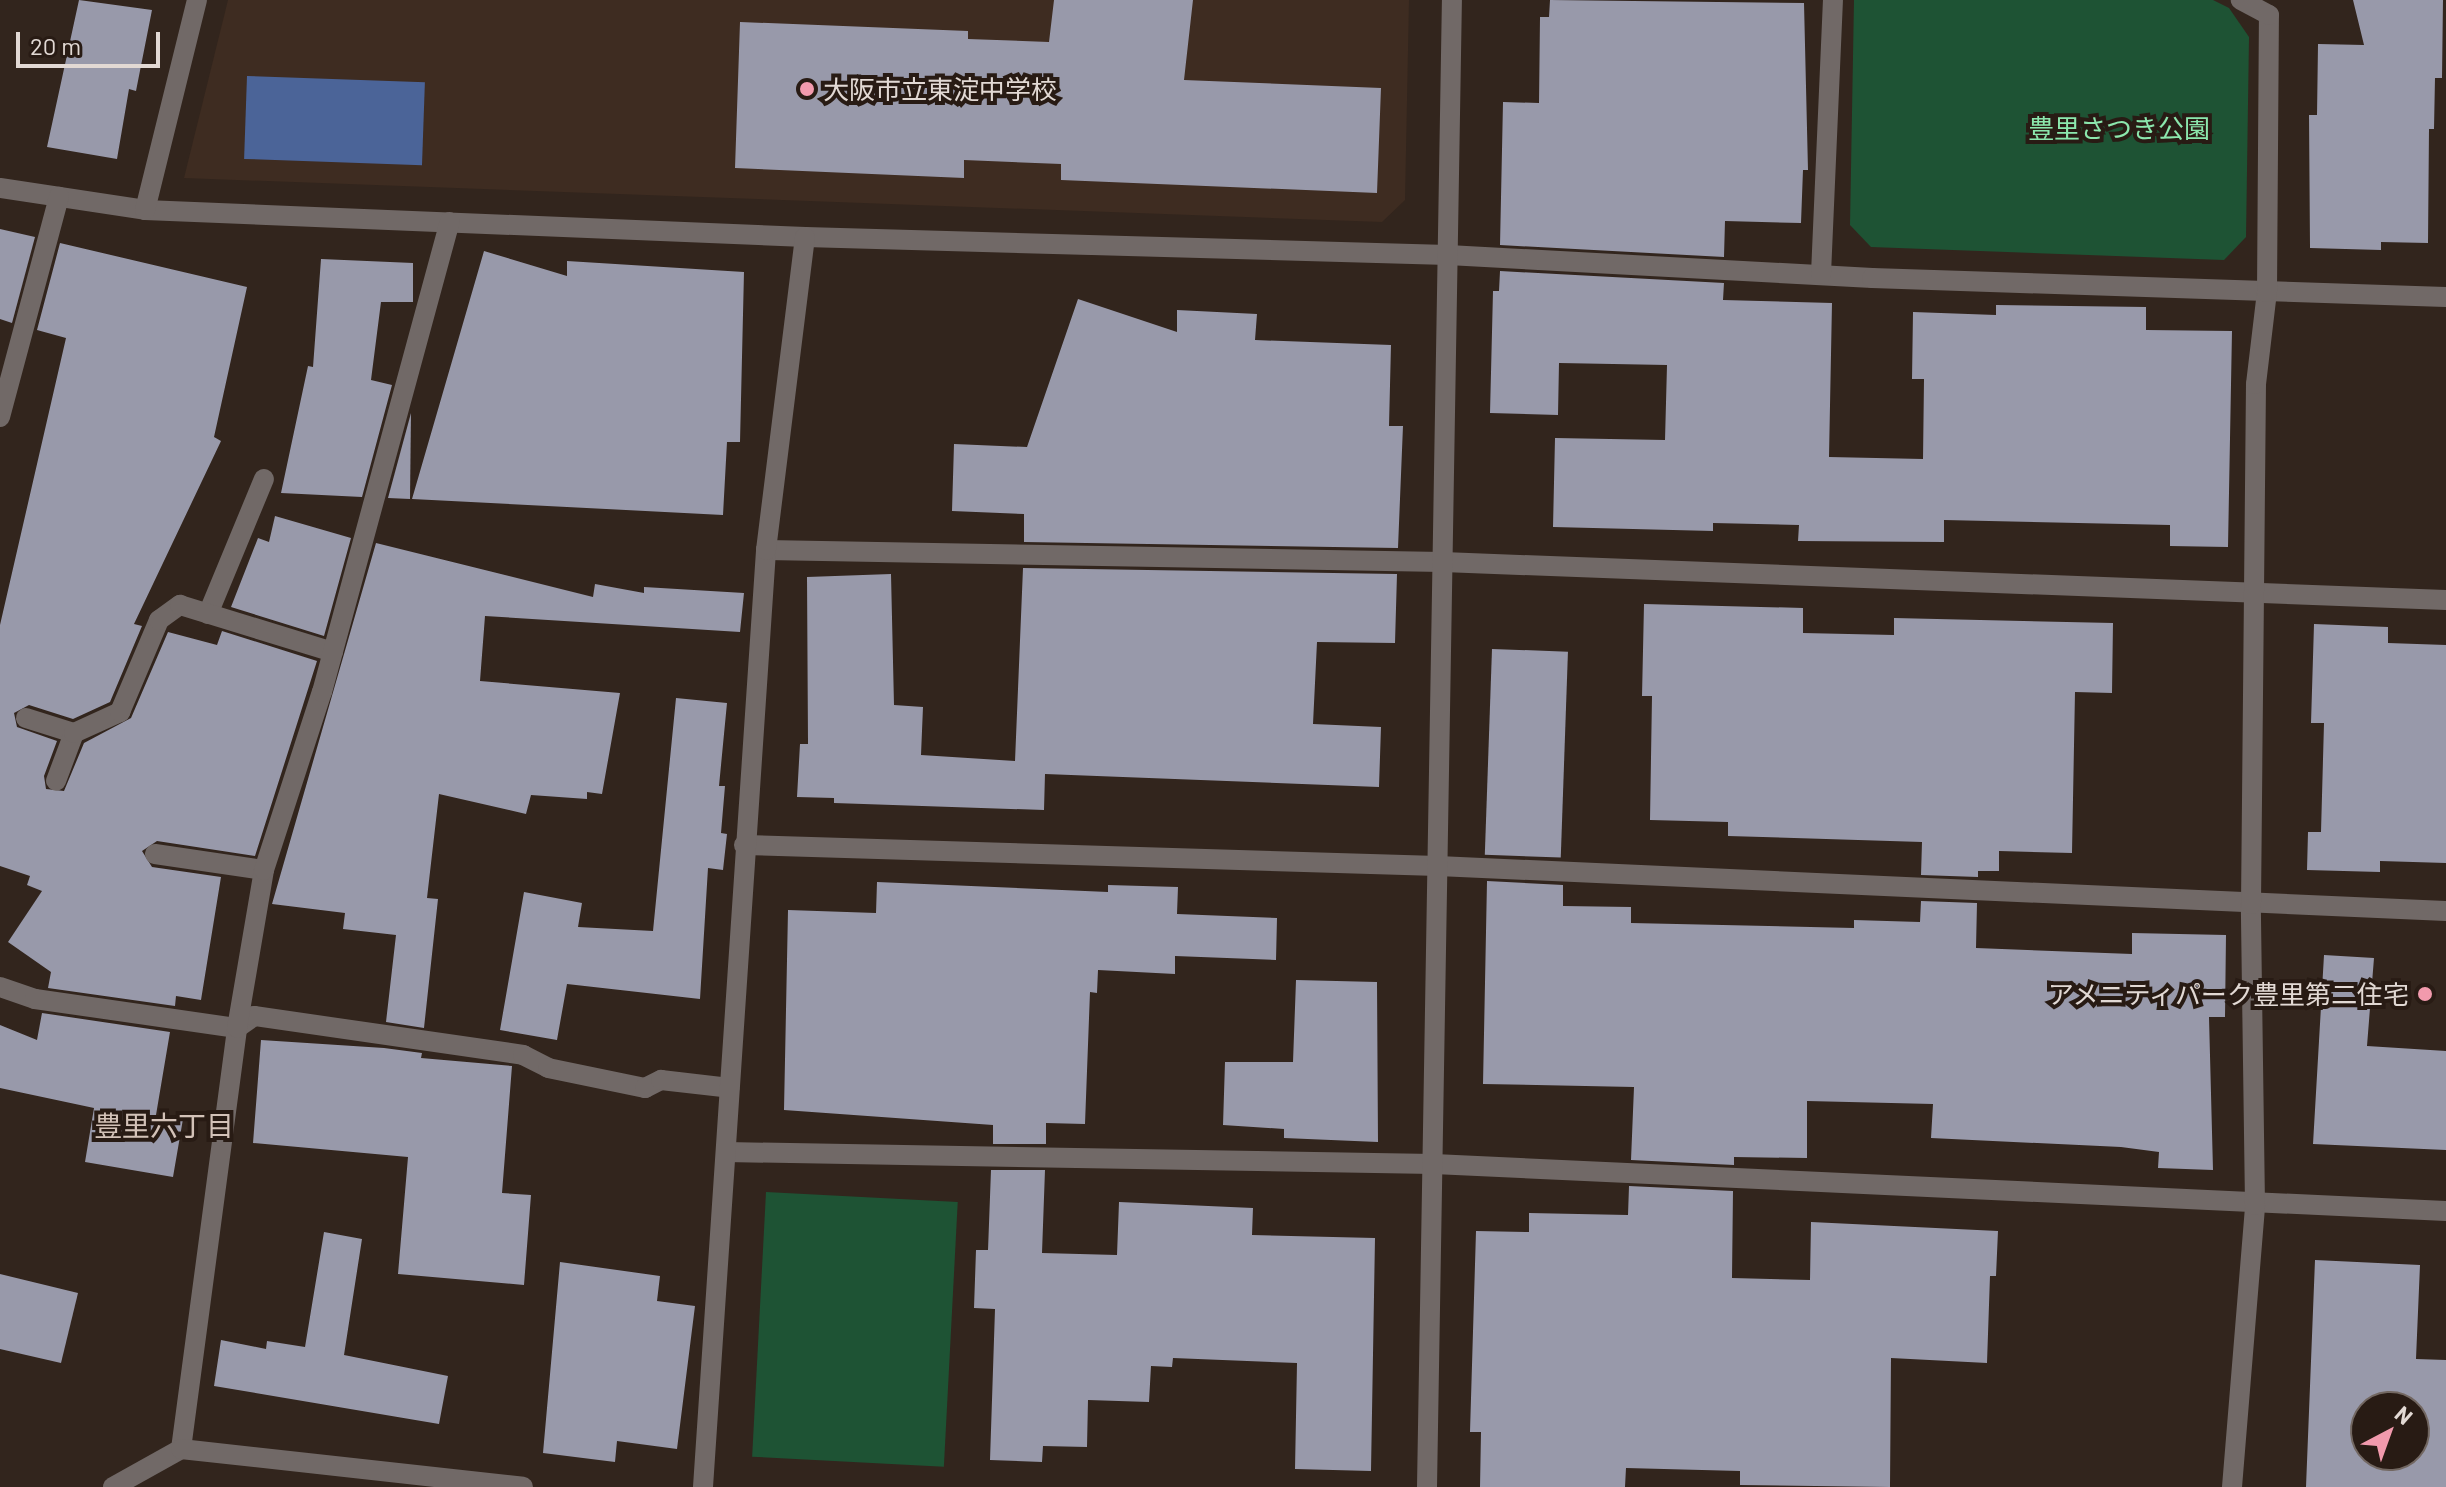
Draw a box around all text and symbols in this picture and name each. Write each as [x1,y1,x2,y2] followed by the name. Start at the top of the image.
[20,16,164,66] scale bar
[30,31,81,60] text: 20 m
[823,73,1057,105] place label: 大阪市立東淀中学校
[798,80,816,98] marker: 大阪市立東淀中学校
[2028,112,2210,144] park label: 豊里さつき公園
[2045,978,2409,1010] place label: アメニティパーク豊里第二住宅
[2416,985,2434,1003] marker: アメニティパーク豊里第二住宅
[94,1108,234,1142] district label: 豊里六丁目
[2350,1391,2430,1471] north arrow
[2390,1400,2418,1429] text: N

